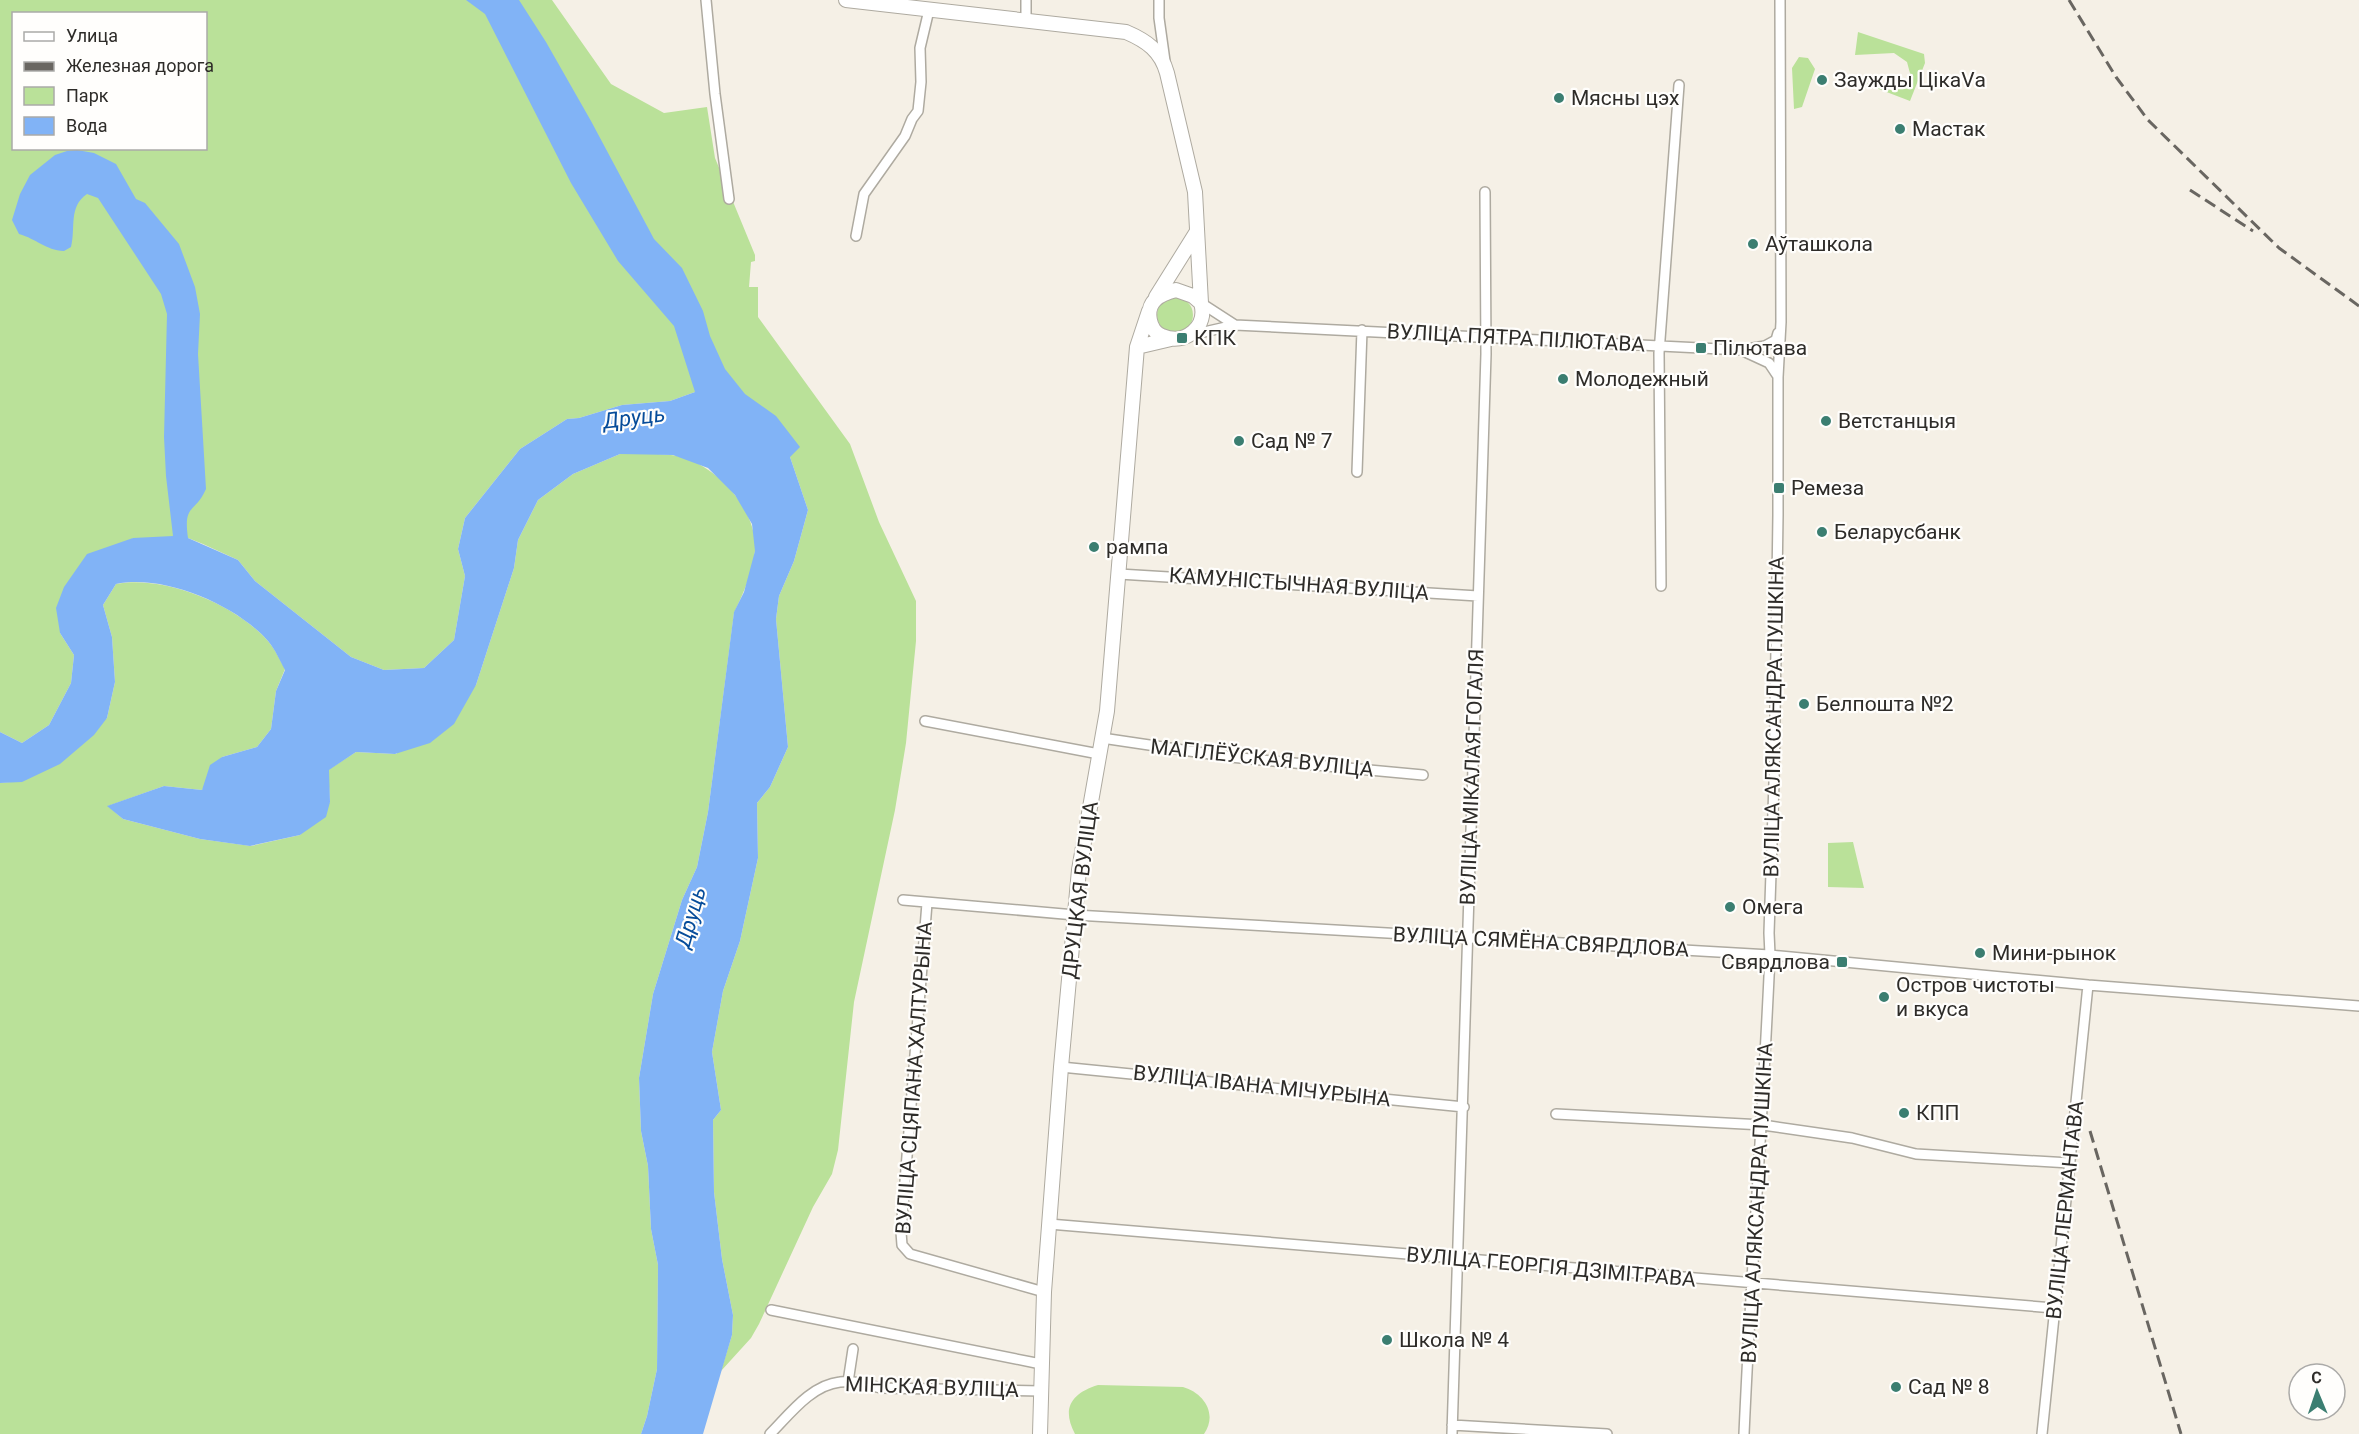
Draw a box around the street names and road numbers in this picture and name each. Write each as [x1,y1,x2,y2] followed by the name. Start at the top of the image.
[1386,319,1646,357] street label: ВУЛІЦА ПЯТРА ПІЛЮТАВА
[1759,556,1789,878] street label: ВУЛІЦА АЛЯКСАНДРА ПУШКІНА
[1168,563,1430,605] street label: КАМУНІСТЫЧНАЯ ВУЛІЦА
[1456,648,1488,906] street label: ВУЛІЦА МІКАЛАЯ ГОГАЛЯ
[1149,734,1375,782] street label: МАГІЛЁЎСКАЯ ВУЛІЦА
[1057,800,1103,980] street label: ДРУЦКАЯ ВУЛІЦА
[891,921,937,1235] street label: ВУЛІЦА СЦЯПАНА ХАЛТУРЫНА
[1392,922,1690,962] street label: ВУЛІЦА СЯМЁНА СВЯРДЛОВА
[1737,1042,1777,1364] street label: ВУЛІЦА АЛЯКСАНДРА ПУШКІНА
[1132,1061,1392,1111] street label: ВУЛІЦА ІВАНА МІЧУРЫНА
[2042,1099,2088,1321] street label: ВУЛІЦА ЛЕРМАНТАВА
[1405,1242,1697,1292] street label: ВУЛІЦА ГЕОРГІЯ ДЗІМІТРАВА
[845,1372,1020,1402] street label: МІНСКАЯ ВУЛІЦА

